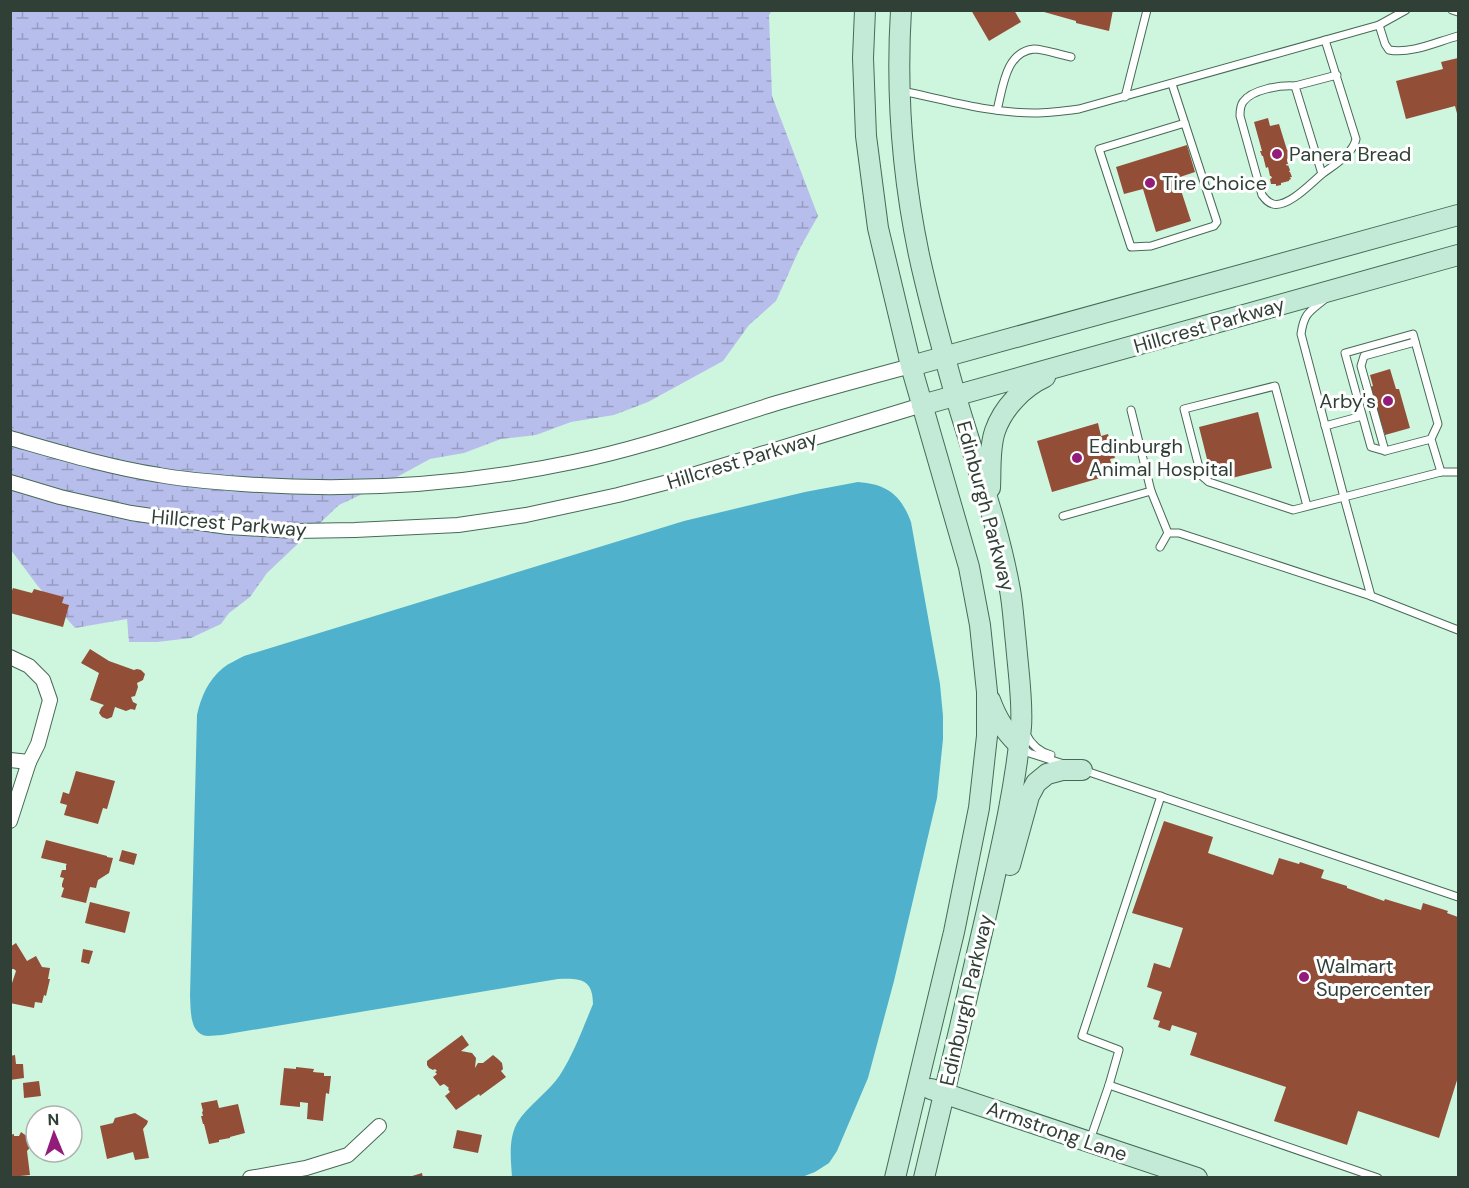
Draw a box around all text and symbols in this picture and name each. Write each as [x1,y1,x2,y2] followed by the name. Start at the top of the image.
[1289,141,1411,167] place label: Panera Bread
[1270,147,1284,161] marker: Panera Bread
[1162,170,1267,196] place label: Tire Choice
[1143,176,1157,190] marker: Tire Choice
[1130,291,1288,359] street label: Hillcrest Parkway
[1319,388,1376,414] place label: Arby's
[1381,394,1395,408] marker: Arby's
[951,418,1021,594] street label: Edinburgh Parkway
[664,425,820,495] street label: Hillcrest Parkway
[1089,433,1233,482] place label: Edinburgh Animal Hospital
[1070,451,1084,465] marker: Edinburgh Animal Hospital
[150,503,308,543] street label: Hillcrest Parkway
[934,912,998,1088] street label: Edinburgh Parkway
[1316,953,1431,1002] place label: Walmart Supercenter
[1297,970,1311,984] marker: Walmart Supercenter
[983,1095,1131,1167] street label: Armstrong Lane
[24,1104,84,1164] north arrow
[47,1109,60,1130] text: N

